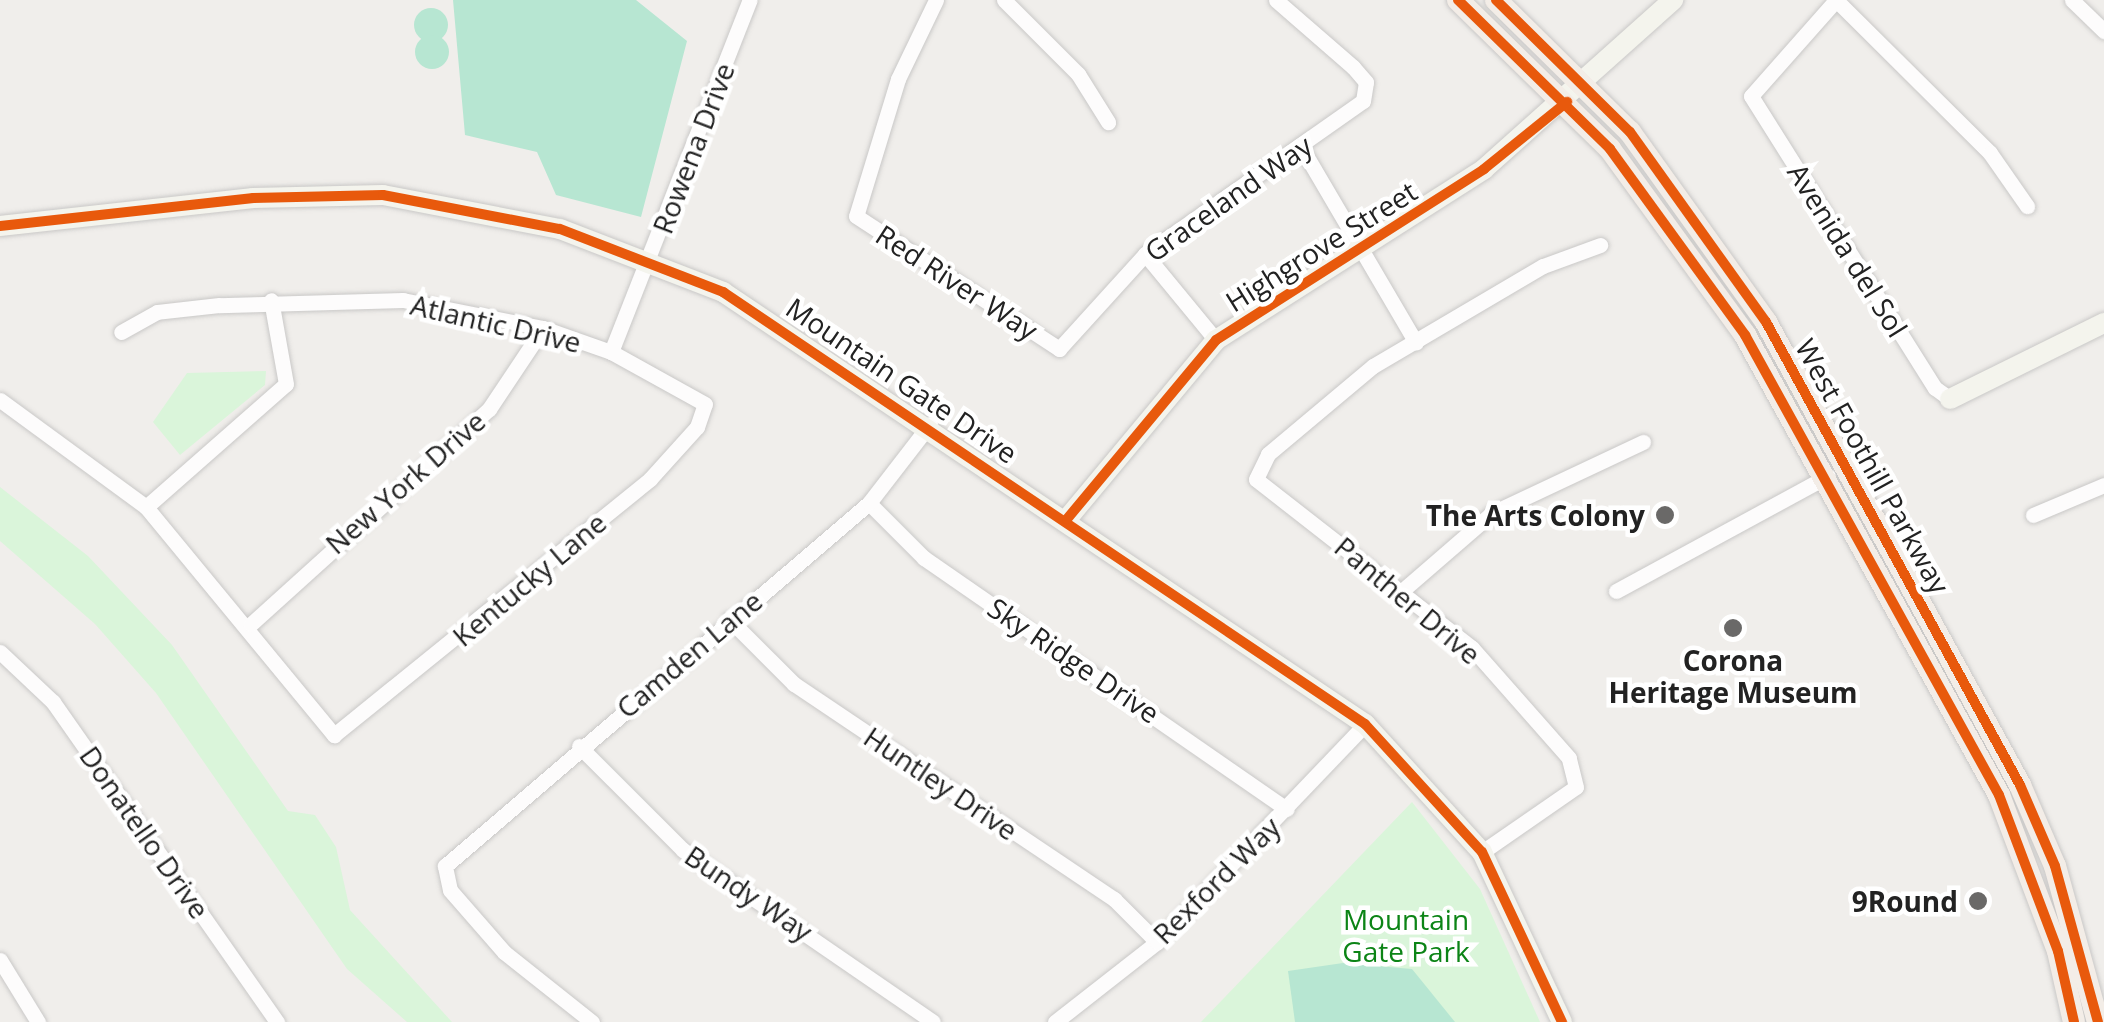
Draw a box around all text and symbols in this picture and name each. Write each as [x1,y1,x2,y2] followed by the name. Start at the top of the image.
[645,58,741,238] street label: Rowena Drive
[1138,128,1318,268] street label: Graceland Way
[1781,157,1915,343] street label: Avenida del Sol
[1219,174,1423,318] street label: Highgrove Street
[870,217,1044,347] street label: Red River Way
[408,287,584,359] street label: Atlantic Drive
[780,290,1024,470] street label: Mountain Gate Drive
[1789,333,1957,599] street label: West Foothill Parkway
[318,404,492,560] street label: New York Drive
[1426,498,1645,532] place label: The Arts Colony
[1654,504,1676,526] marker: The Arts Colony
[446,505,612,653] street label: Kentucky Lane
[1328,529,1488,671] street label: Panther Drive
[609,583,769,725] street label: Camden Lane
[982,590,1166,730] street label: Sky Ridge Drive
[1722,617,1744,639] marker: Corona Heritage Museum
[1608,643,1858,709] place label: Corona Heritage Museum
[858,719,1024,847] street label: Huntley Drive
[73,739,217,925] street label: Donatello Drive
[1146,810,1286,950] street label: Rexford Way
[679,838,819,948] street label: Bundy Way
[1852,884,1958,918] place label: 9Round
[1967,890,1989,912] marker: 9Round
[1342,902,1470,968] park label: Mountain Gate Park

